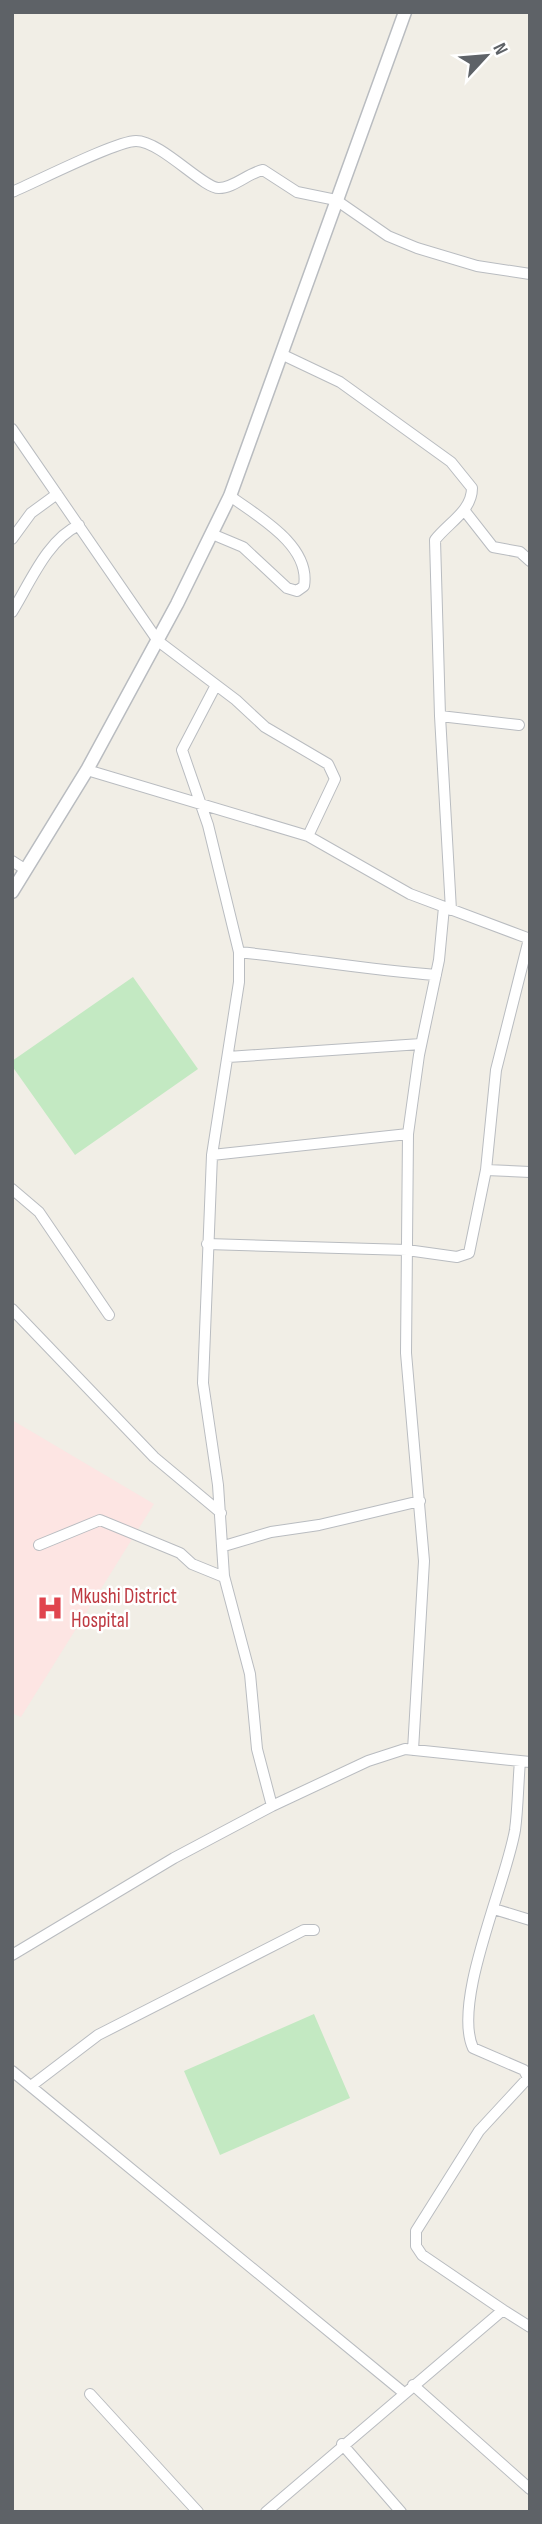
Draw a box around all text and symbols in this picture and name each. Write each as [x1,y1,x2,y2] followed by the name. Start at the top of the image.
[451,21,521,91] north arrow
[487,40,512,59] text: N
[71,1584,177,1633] place label: Mkushi District Hospital
[35,1593,65,1623] hospital icon: Mkushi District Hospital

